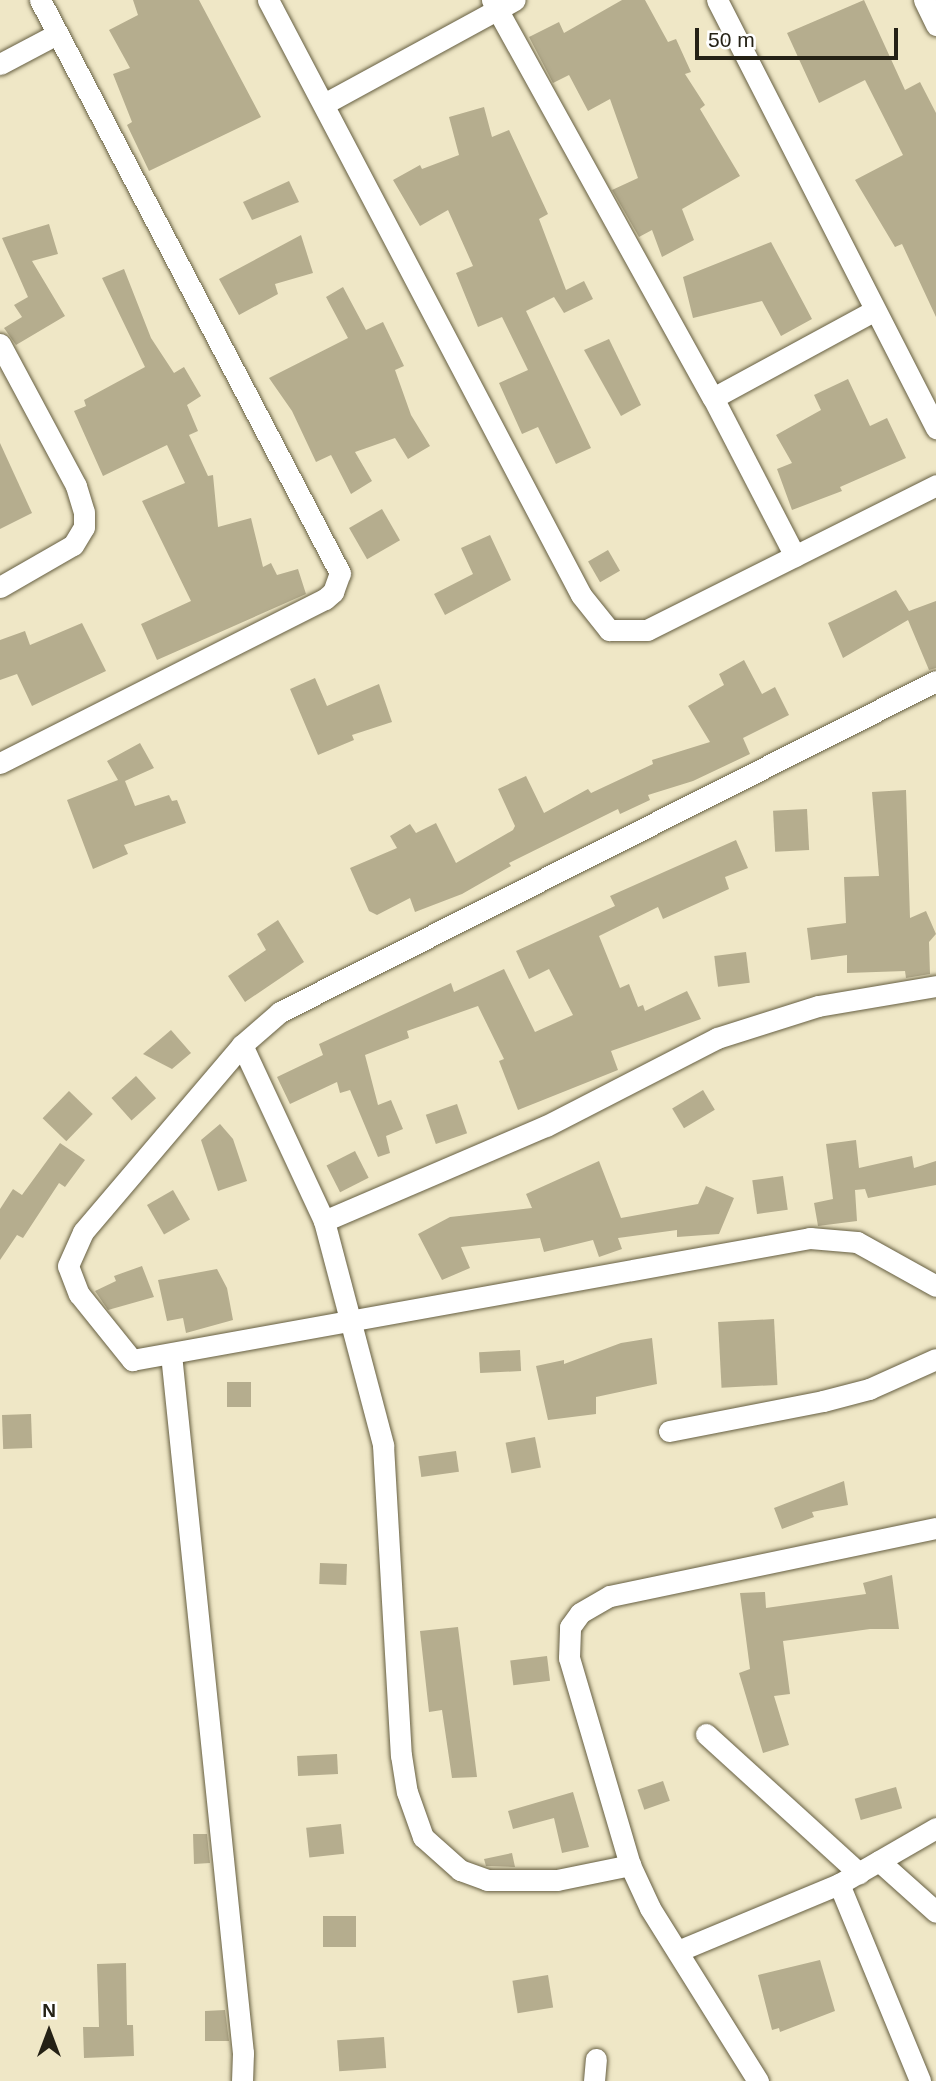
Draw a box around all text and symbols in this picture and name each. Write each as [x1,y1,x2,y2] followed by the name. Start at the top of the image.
[698,14,901,58] scale bar
[708,28,755,51] text: 50 m
[14,1997,84,2067] north arrow
[42,2000,56,2021] text: N

